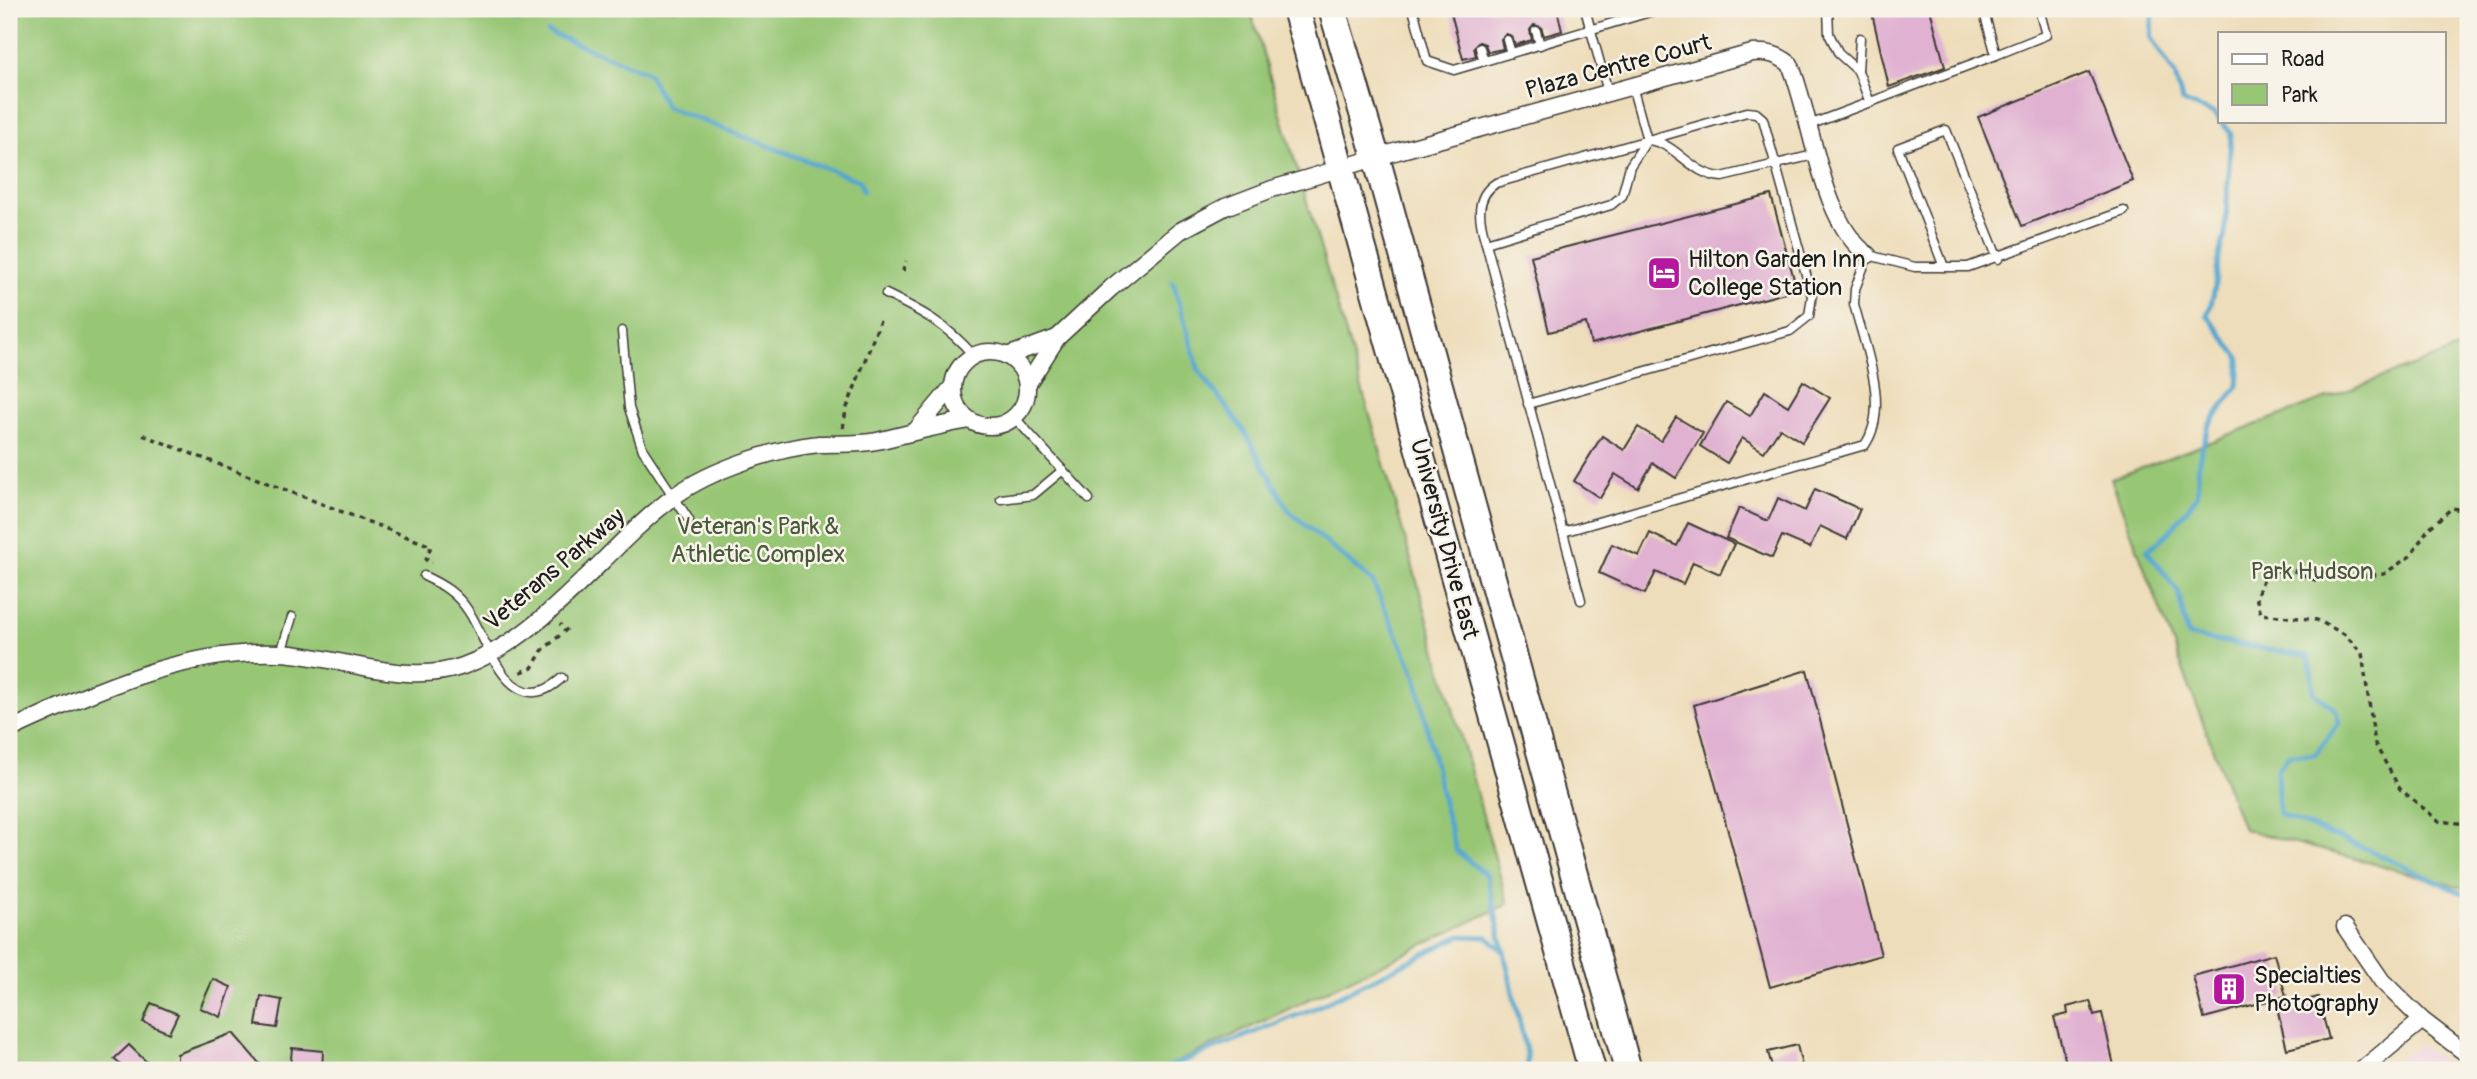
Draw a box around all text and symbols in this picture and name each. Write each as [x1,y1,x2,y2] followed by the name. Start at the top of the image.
[1522,28,1715,105] street label: Plaza Centre Court
[2218,32,2446,122] legend
[2281,46,2325,73] text: Road
[2281,82,2318,109] text: Park
[1688,245,1866,302] place label: Hilton Garden Inn College Station
[1645,254,1683,292] hotel icon: Hilton Garden Inn College Station
[1404,436,1485,643] street label: University Drive East
[478,502,631,637] street label: Veterans Parkway
[671,512,845,569] park label: Veteran's Park & Athletic Complex
[2250,557,2374,586] park label: Park Hudson
[2254,961,2379,1018] place label: Specialties Photography
[2210,970,2248,1008] building icon: Specialties Photography

